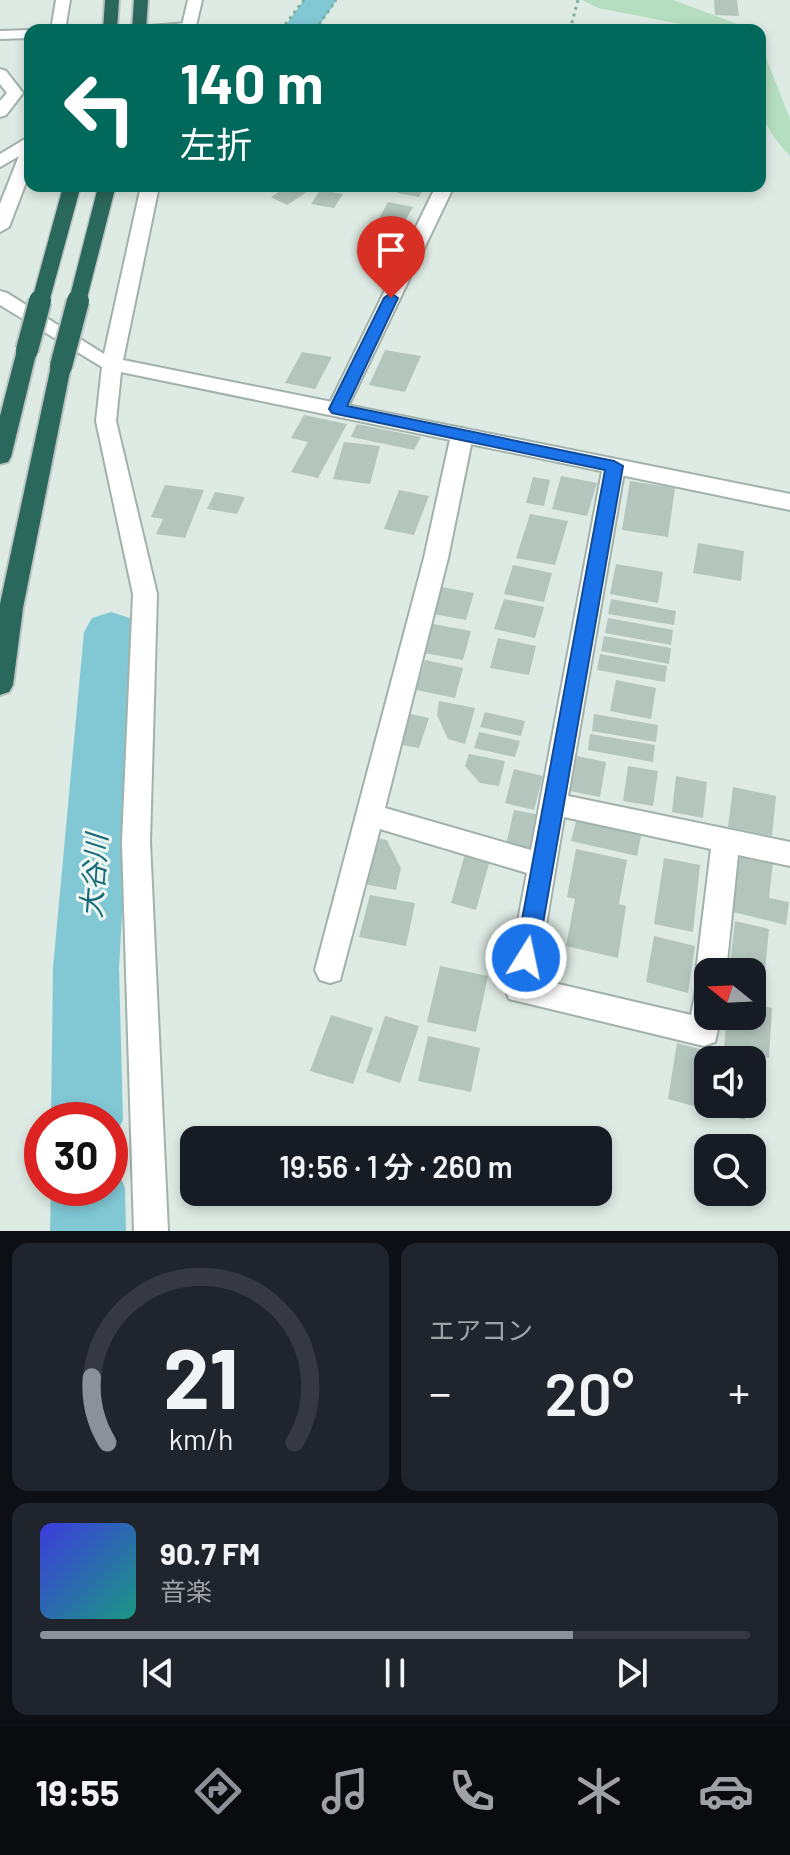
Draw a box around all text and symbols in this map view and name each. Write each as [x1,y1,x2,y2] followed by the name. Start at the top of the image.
[180,48,324,115] text: 140 m
[48,56,152,160] icon: left
[180,122,252,165] text: 左折
[357,216,425,298] pin
[369,228,413,272] icon: arrive
[73,830,113,919] water label: 大谷川
[484,916,568,1000] position arrow
[694,958,766,1030] north arrow
[694,958,766,1206] map controls
[694,1046,766,1118] button: sound
[24,1102,128,1206] speed limit sign: 30
[694,1134,766,1206] button: search
[279,1148,513,1184] text: 19:56 · 1 分 · 260 m
[429,1314,533,1345] text: エアコン
[163,1326,238,1426] text: 21
[545,1356,634,1428] text: 20°
[429,1365,451,1418] text: −
[728,1365,750,1418] text: +
[168,1421,233,1456] text: km/h
[160,1535,260,1571] text: 90.7 FM
[160,1575,212,1606] text: 音楽
[136,1651,180,1695] icon: previous
[373,1651,417,1695] icon: pause
[610,1651,654,1695] icon: next
[190,1763,246,1819] icon: directions
[317,1763,373,1819] icon: music
[444,1763,500,1819] icon: phone
[571,1763,627,1819] icon: climate
[698,1763,754,1819] icon: car
[36,1770,119,1813] text: 19:55

